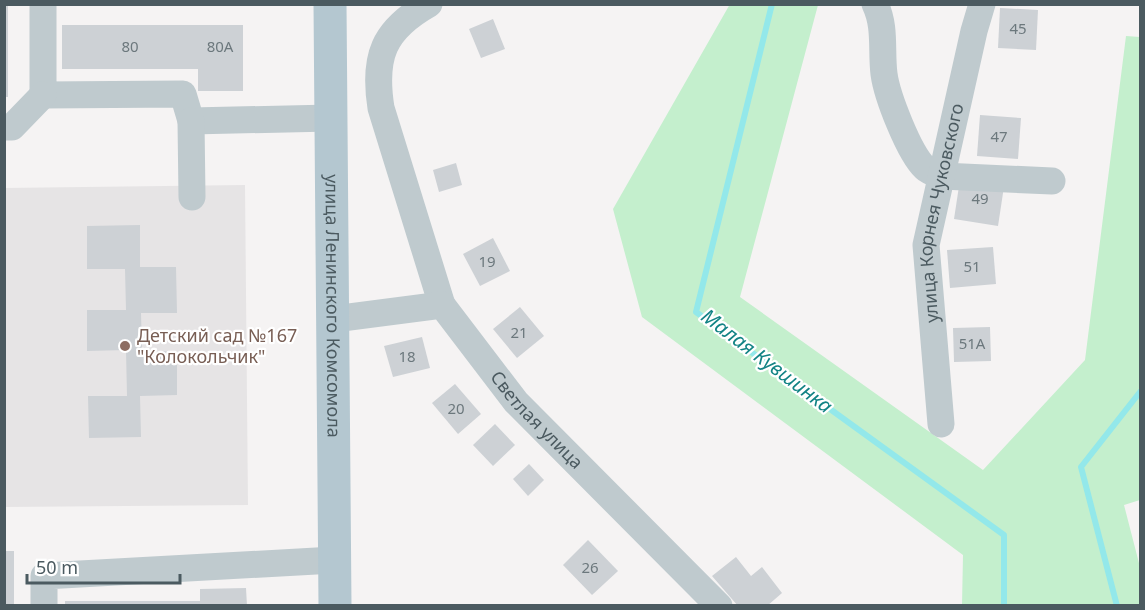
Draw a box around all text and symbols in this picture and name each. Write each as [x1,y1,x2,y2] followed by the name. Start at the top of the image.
[1009,18,1027,38] house number: 45
[121,36,139,56] house number: 80
[207,36,234,56] house number: 80А
[913,101,968,324] street label: улица Корнея Чуковского
[990,126,1008,146] house number: 47
[320,174,347,438] street label: улица Ленинского Комсомола
[971,188,989,208] house number: 49
[478,251,496,271] house number: 19
[963,256,981,276] house number: 51
[696,302,838,419] water label: Малая Кувшинка
[510,322,528,342] house number: 21
[137,323,297,368] place label: Детский сад №167 "Колокольчик"
[959,333,986,353] house number: 51А
[118,339,132,353] marker: Детский сад №167 "Колокольчик"
[398,346,416,366] house number: 18
[485,366,589,474] street label: Светлая улица
[447,398,465,418] house number: 20
[27,547,180,585] scale bar
[36,555,78,579] text: 50 m
[581,557,599,577] house number: 26

